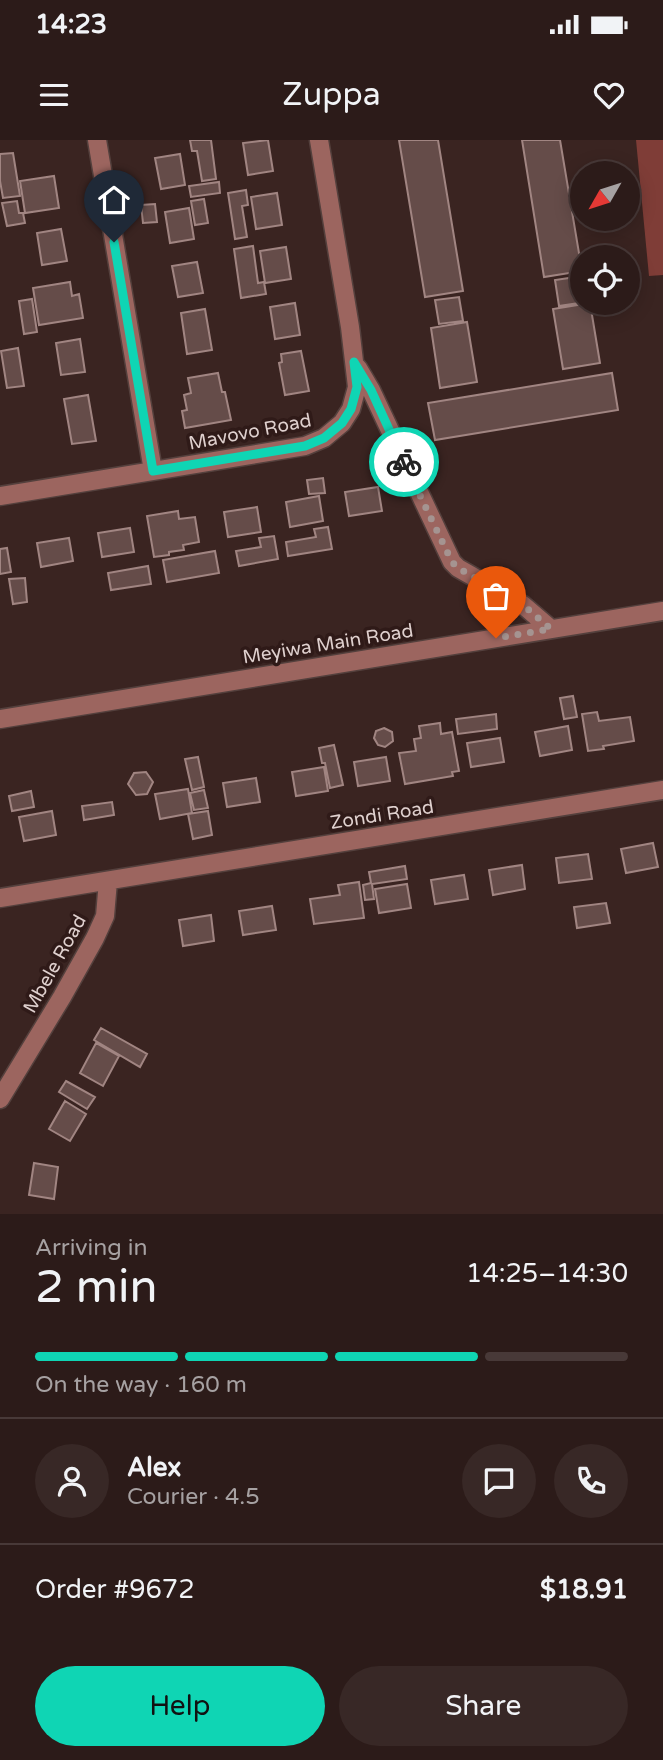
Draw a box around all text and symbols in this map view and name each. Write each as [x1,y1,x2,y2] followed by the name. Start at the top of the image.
[35,9,107,40] text: 14:23
[35,76,73,114] icon: menu
[282,76,381,114] text: Zuppa
[590,76,628,114] icon: heart
[570,161,640,231] north arrow
[570,161,640,315] map controls
[84,170,144,242] pin
[95,181,133,219] icon: home
[570,245,640,315] button: locate
[187,409,313,455] street label: Mavovo Road
[369,427,439,497] courier
[385,443,423,481] icon: bike
[466,566,526,638] pin
[477,577,515,615] icon: bag
[241,620,415,668] street label: Meyiwa Main Road
[329,796,435,834] street label: Zondi Road
[19,911,91,1017] street label: Mbele Road
[35,1234,148,1262] text: Arriving in
[466,1258,628,1289] text: 14:25–14:30
[35,1260,158,1315] text: 2 min
[35,1371,247,1399] text: On the way · 160 m
[35,1444,109,1518] button: person
[462,1444,536,1518] button: chat
[554,1444,628,1518] button: phone
[127,1452,181,1483] text: Alex
[127,1483,260,1511] text: Courier · 4.5
[35,1574,195,1605] text: Order #9672
[540,1574,628,1605] text: $18.91
[35,1666,325,1746] button: Help
[339,1666,628,1746] button: Share

